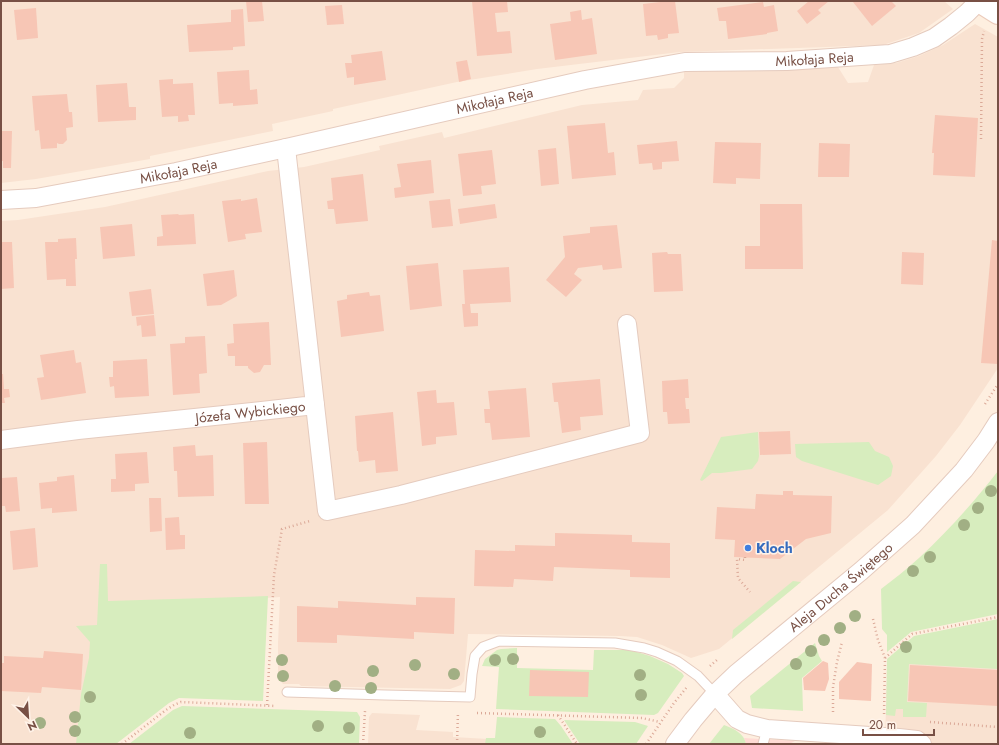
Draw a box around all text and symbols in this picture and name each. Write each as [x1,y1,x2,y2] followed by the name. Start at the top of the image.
[775,46,854,71] street label: Mikołaja Reja
[454,82,535,119] street label: Mikołaja Reja
[138,153,219,189] street label: Mikołaja Reja
[193,396,307,428] street label: Józefa Wybickiego
[784,537,897,637] street label: Aleja Ducha Świętego
[756,538,793,558] place label: Kloch
[743,543,753,553] marker: Kloch
[8,697,48,737] north arrow
[863,711,934,737] scale bar
[869,716,896,734] text: 20 m
[25,717,40,735] text: N

